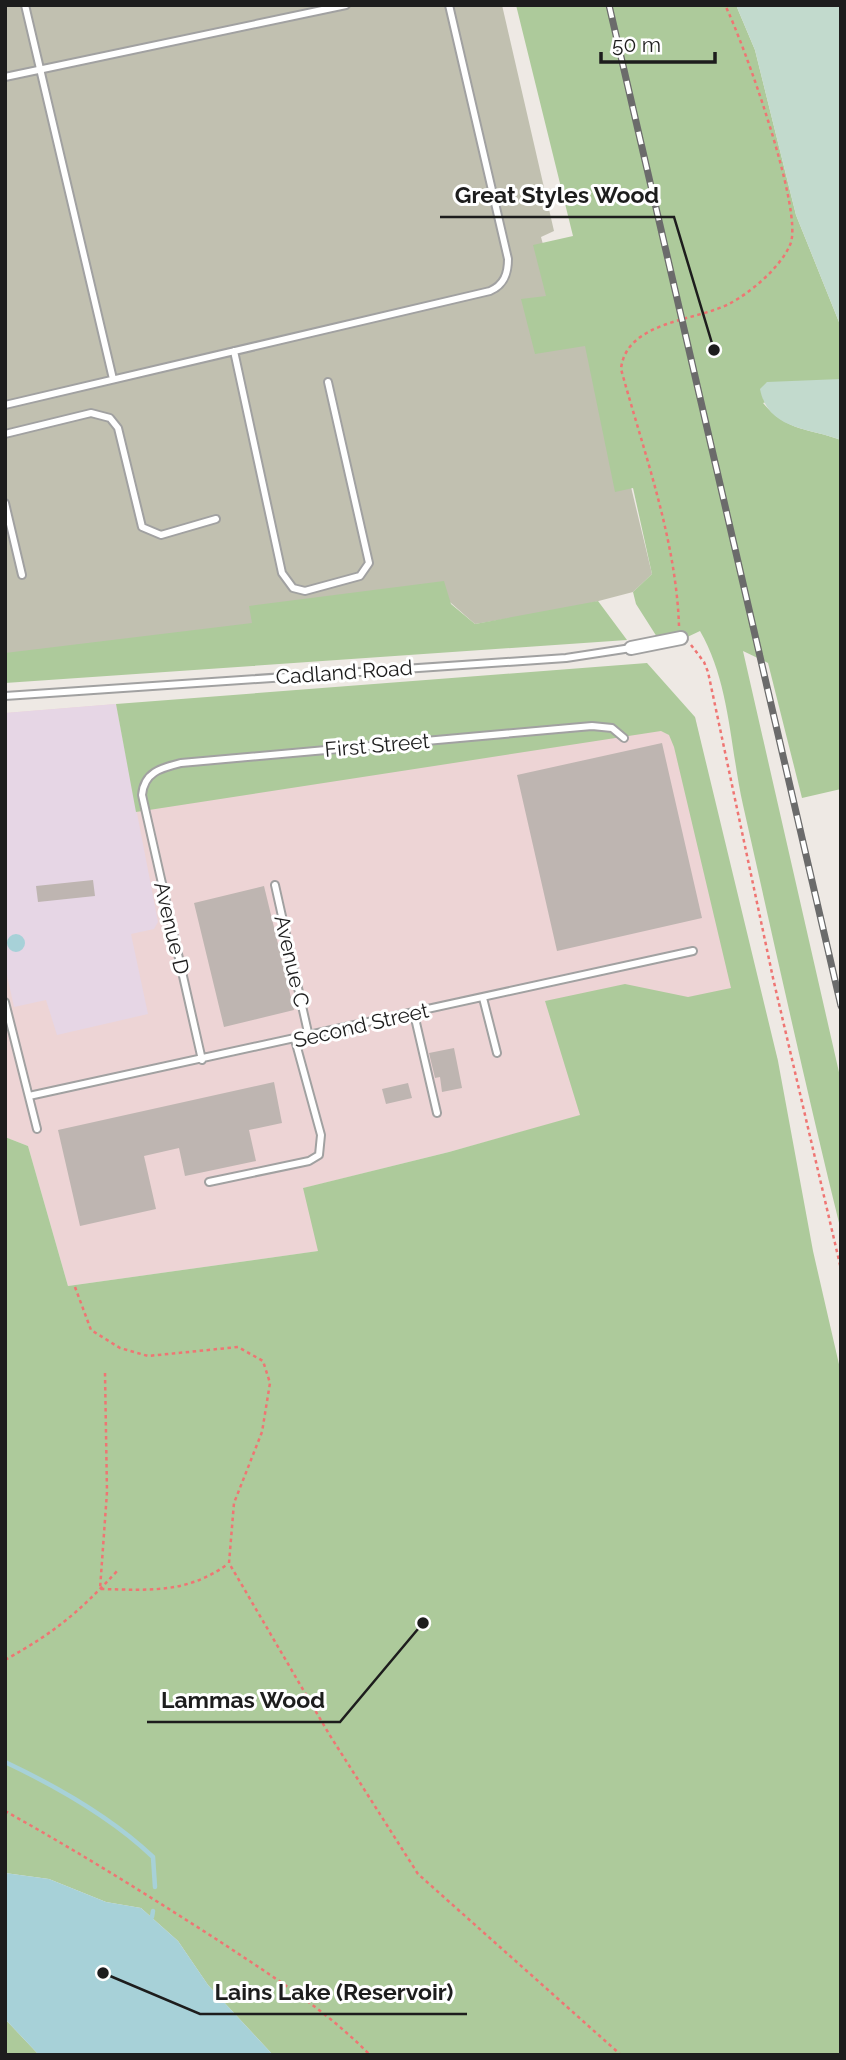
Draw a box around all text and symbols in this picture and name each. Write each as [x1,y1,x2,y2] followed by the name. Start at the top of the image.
[601,21,715,65] scale bar
[612,32,661,57] text: 50 m
[440,173,674,217] callout: Great Styles Wood
[455,181,659,208] text: Great Styles Wood
[275,655,413,689] street label: Cadland Road
[324,728,430,762] street label: First Street
[149,879,195,977] street label: Avenue D
[269,913,315,1009] street label: Avenue C
[291,997,431,1053] street label: Second Street
[147,1678,340,1722] callout: Lammas Wood
[161,1686,325,1713] text: Lammas Wood
[200,1970,467,2014] callout: Lains Lake (Reservoir)
[215,1978,453,2005] text: Lains Lake (Reservoir)

